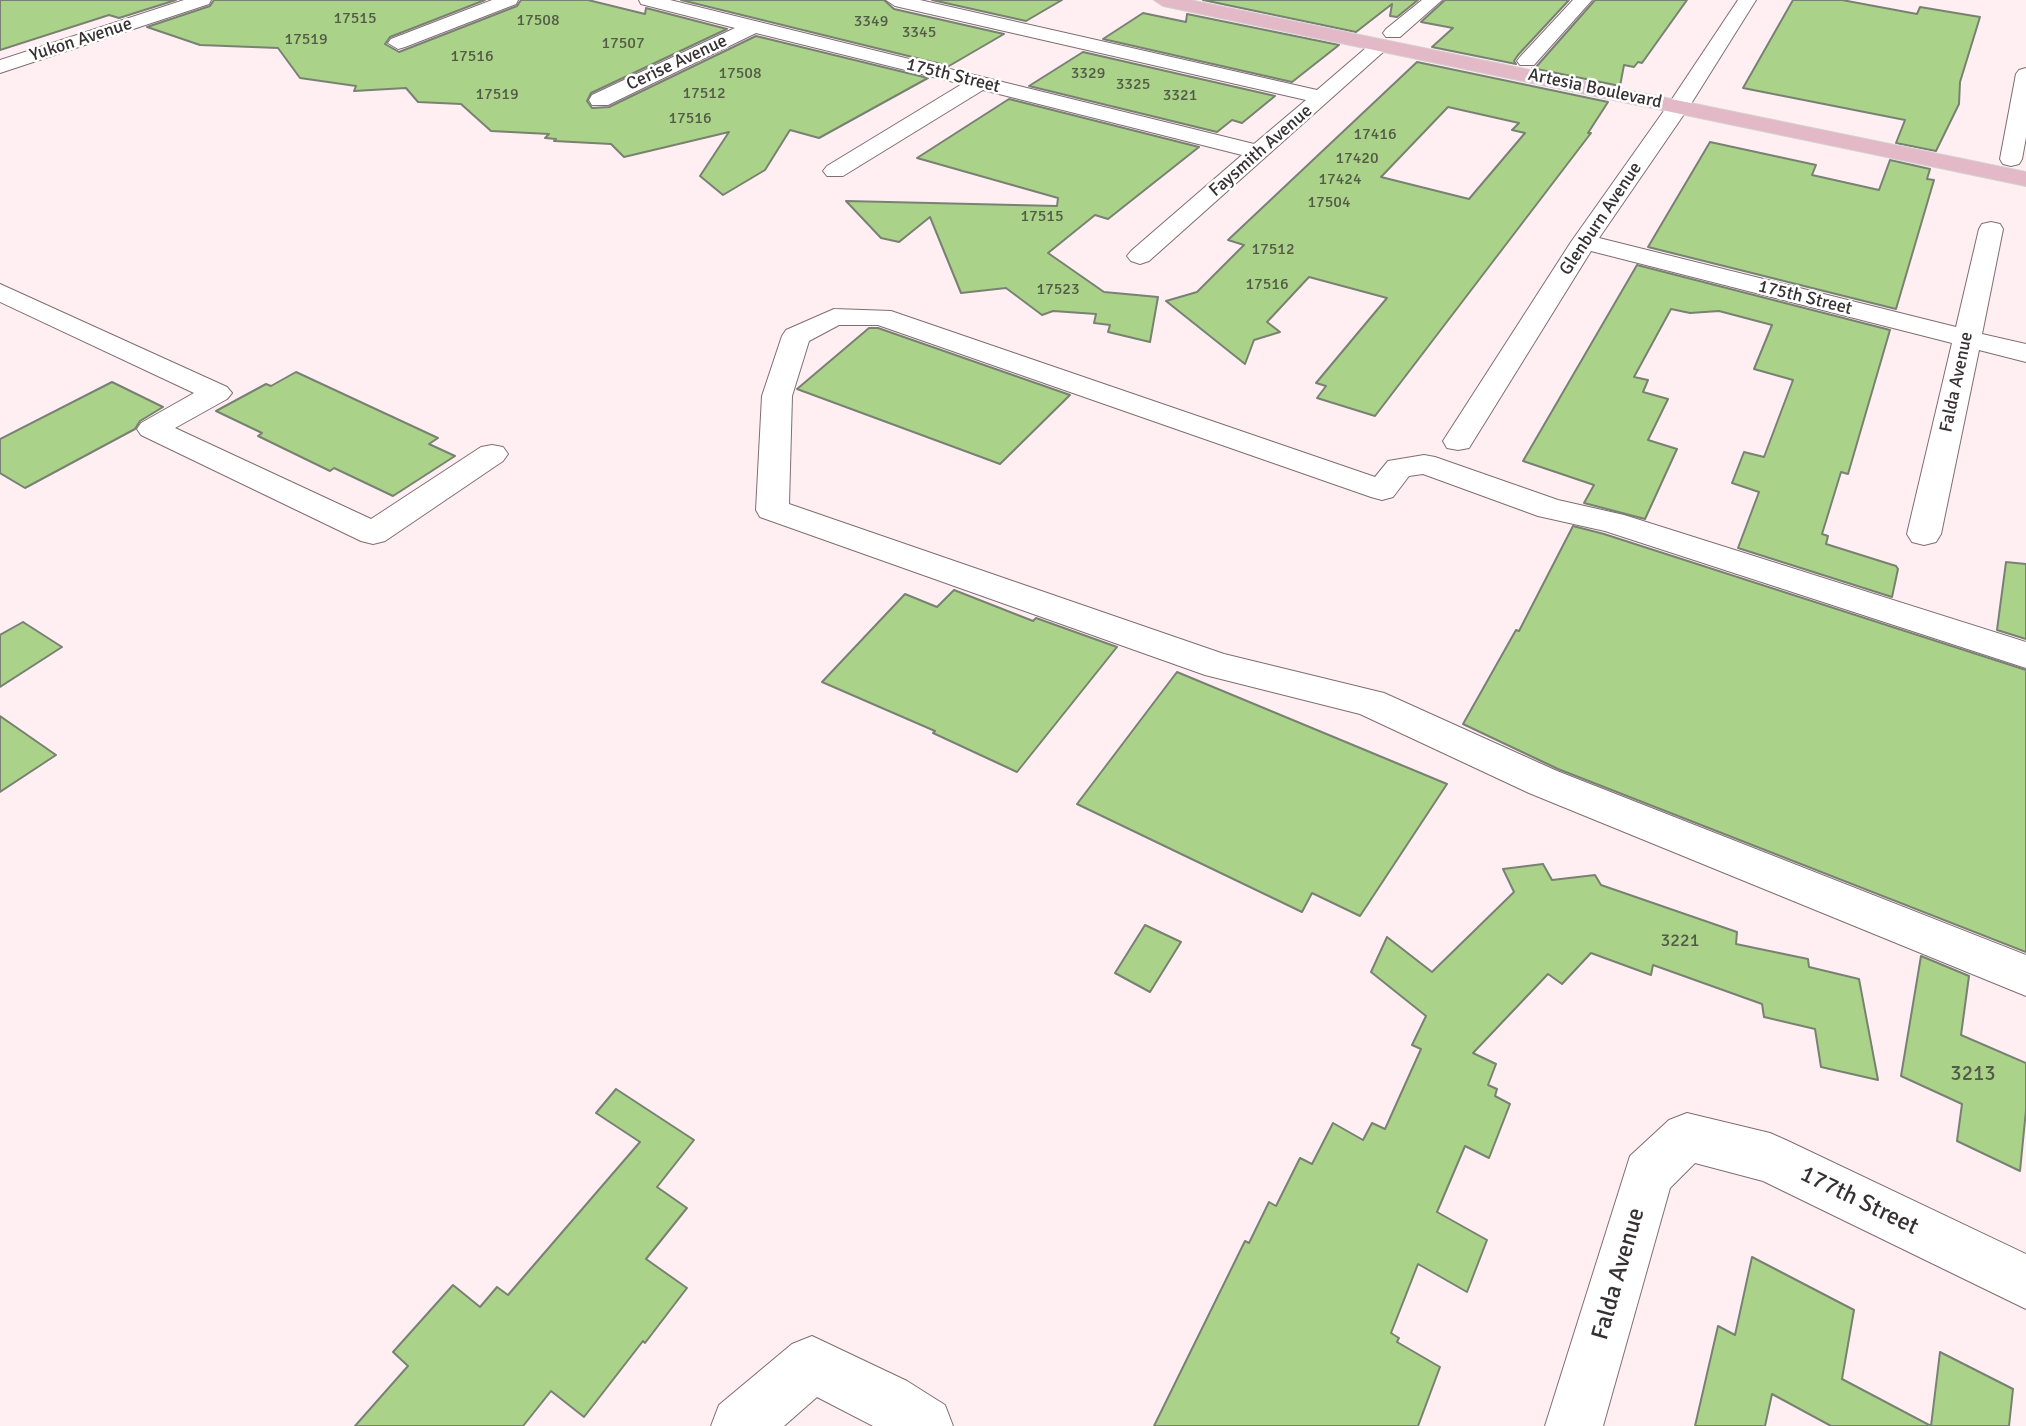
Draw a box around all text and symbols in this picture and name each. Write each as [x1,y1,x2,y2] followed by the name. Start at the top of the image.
[333,9,377,29] house number: 17515
[516,11,560,31] house number: 17508
[854,12,888,32] house number: 3349
[27,13,135,67] street label: Yukon Avenue
[902,23,936,43] house number: 3345
[284,30,328,50] house number: 17519
[623,30,731,96] street label: Cerise Avenue
[601,34,645,54] house number: 17507
[450,47,494,67] house number: 17516
[904,54,1002,98] street label: 175th Street
[718,64,762,84] house number: 17508
[1071,64,1105,84] house number: 3329
[1526,64,1664,114] street label: Artesia Boulevard
[1116,75,1150,95] house number: 3325
[682,84,726,104] house number: 17512
[475,85,519,105] house number: 17519
[1163,86,1197,106] house number: 3321
[1205,100,1317,202] street label: Faysmith Avenue
[668,109,712,129] house number: 17516
[1353,125,1397,145] house number: 17416
[1335,149,1379,169] house number: 17420
[1555,158,1647,280] street label: Glenburn Avenue
[1318,170,1362,190] house number: 17424
[1307,193,1351,213] house number: 17504
[1020,207,1064,227] house number: 17515
[1251,240,1295,260] house number: 17512
[1245,275,1289,295] house number: 17516
[1756,276,1854,320] street label: 175th Street
[1036,280,1080,300] house number: 17523
[1936,330,1978,434] street label: Falda Avenue
[1661,930,1699,952] house number: 3221
[1950,1061,1996,1087] house number: 3213
[1795,1160,1923,1242] street label: 177th Street
[1586,1205,1652,1343] street label: Falda Avenue

